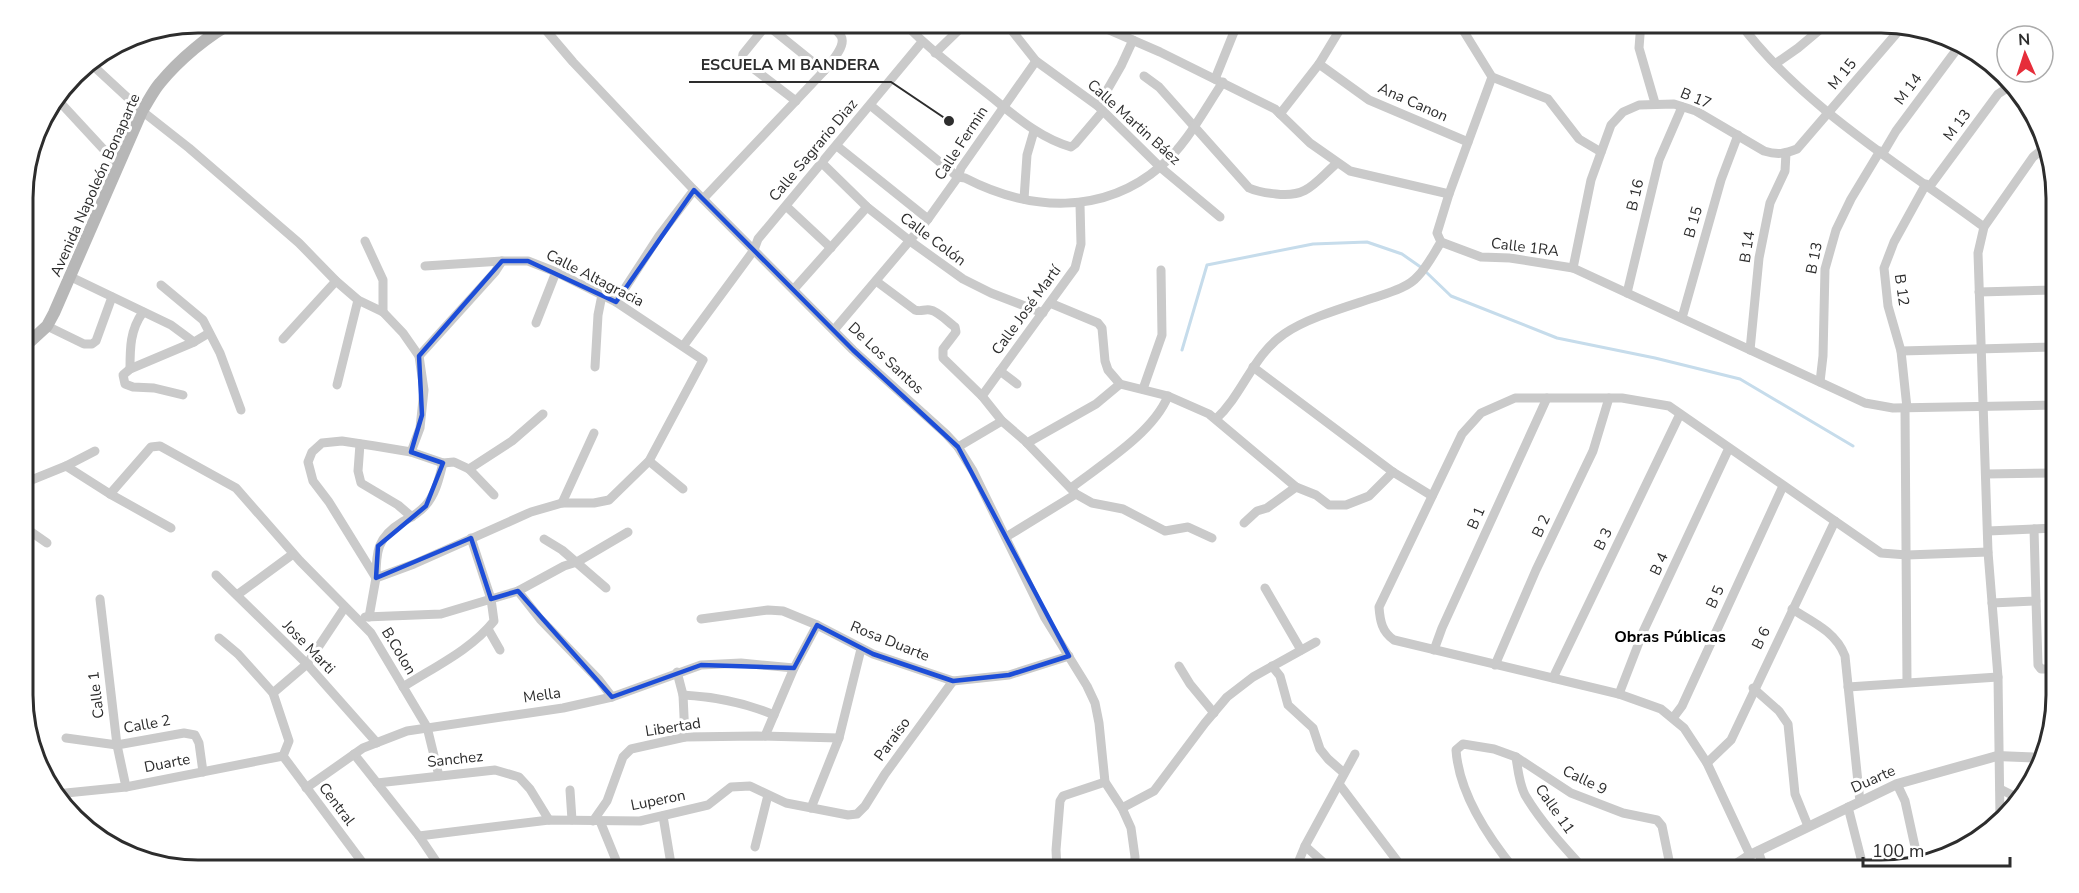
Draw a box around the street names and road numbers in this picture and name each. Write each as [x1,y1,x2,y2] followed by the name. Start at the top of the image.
[1823,54,1861,94] street label: M 15
[1890,69,1926,109] street label: M 14
[1083,75,1185,169] street label: Calle Martin Báez
[1375,78,1451,126] street label: Ana Canon
[1677,83,1715,113] street label: B 17
[46,90,144,280] street label: Avenida Napoleón Bonaparte
[764,94,862,206] street label: Calle Sagrario Diaz
[930,102,992,184] street label: Calle Fermin
[1939,105,1975,145] street label: M 13
[1622,177,1648,213] street label: B 16
[1679,204,1707,240] street label: B 15
[896,208,970,270] street label: Calle Colón
[1735,230,1759,264] street label: B 14
[1490,233,1560,261] street label: Calle 1RA
[1801,240,1827,276] street label: B 13
[543,245,647,311] street label: Calle Altagracia
[987,260,1066,359] street label: Calle José Martí
[1890,273,1914,307] street label: B 12
[844,318,928,398] street label: De Los Santos
[1462,503,1490,533] street label: B 1
[1527,511,1555,541] street label: B 2
[1589,524,1617,554] street label: B 3
[1645,549,1673,579] street label: B 4
[1701,582,1729,612] street label: B 5
[278,615,340,678] street label: Jose Marti
[847,616,933,666] street label: Rosa Duarte
[1747,623,1775,653] street label: B 6
[377,624,421,678] street label: B.Colon
[83,670,109,720] street label: Calle 1
[522,682,562,708] street label: Mella
[122,710,172,738] street label: Calle 2
[644,713,702,741] street label: Libertad
[869,713,915,765] street label: Paraiso
[426,746,484,772] street label: Sanchez
[142,749,192,777] street label: Duarte
[1848,760,1898,798] street label: Duarte
[1559,761,1611,799] street label: Calle 9
[314,778,360,830] street label: Central
[1531,780,1579,838] street label: Calle 11
[629,785,687,815] street label: Luperon

